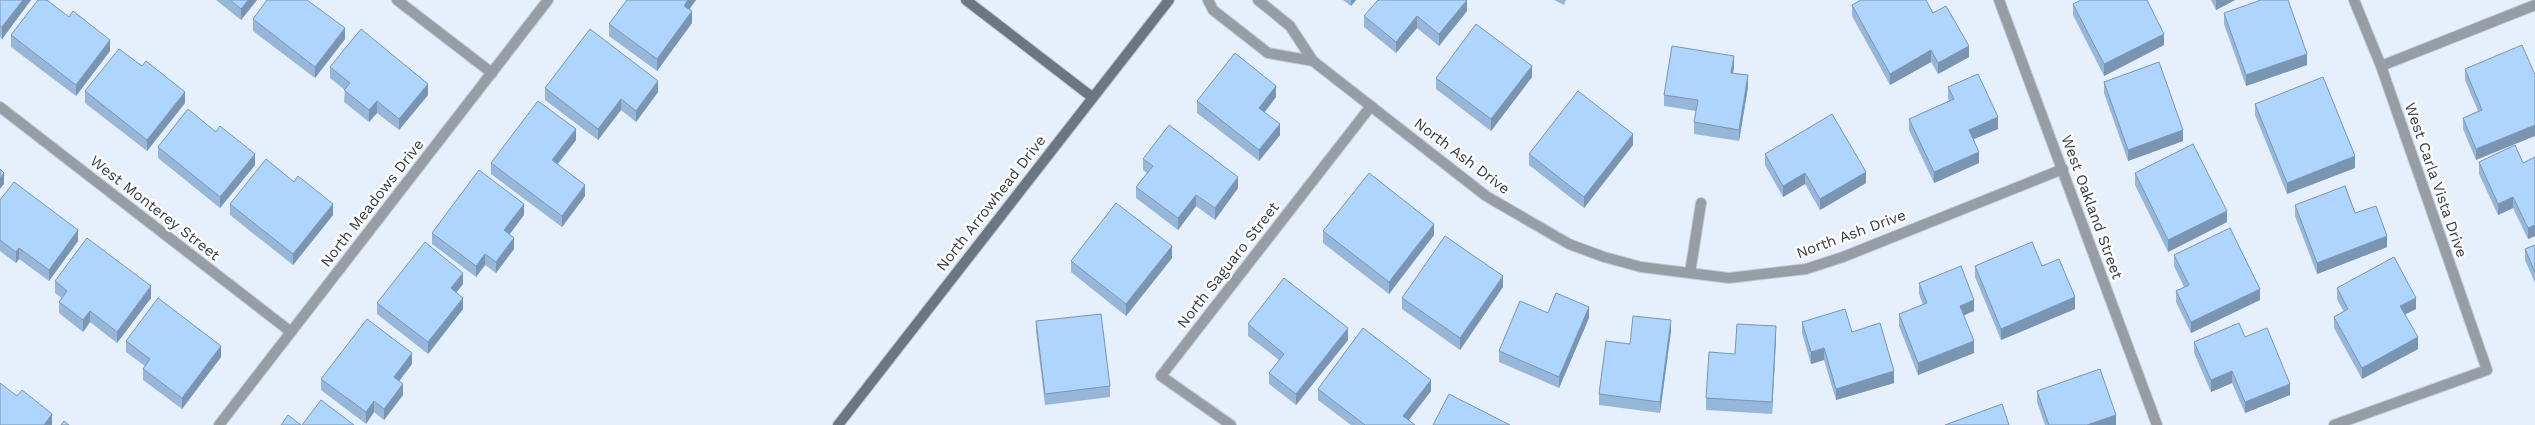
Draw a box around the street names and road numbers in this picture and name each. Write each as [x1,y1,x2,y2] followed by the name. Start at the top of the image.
[2401,100,2471,260] street label: West Carla Vista Drive
[1411,114,1513,198] street label: North Ash Drive
[932,132,1050,274] street label: North Arrowhead Drive
[2058,132,2127,282] street label: West Oakland Street
[317,136,427,270] street label: North Meadows Drive
[87,152,224,265] street label: West Monterey Street
[1173,198,1283,332] street label: North Saguaro Street
[1794,206,1908,262] street label: North Ash Drive

